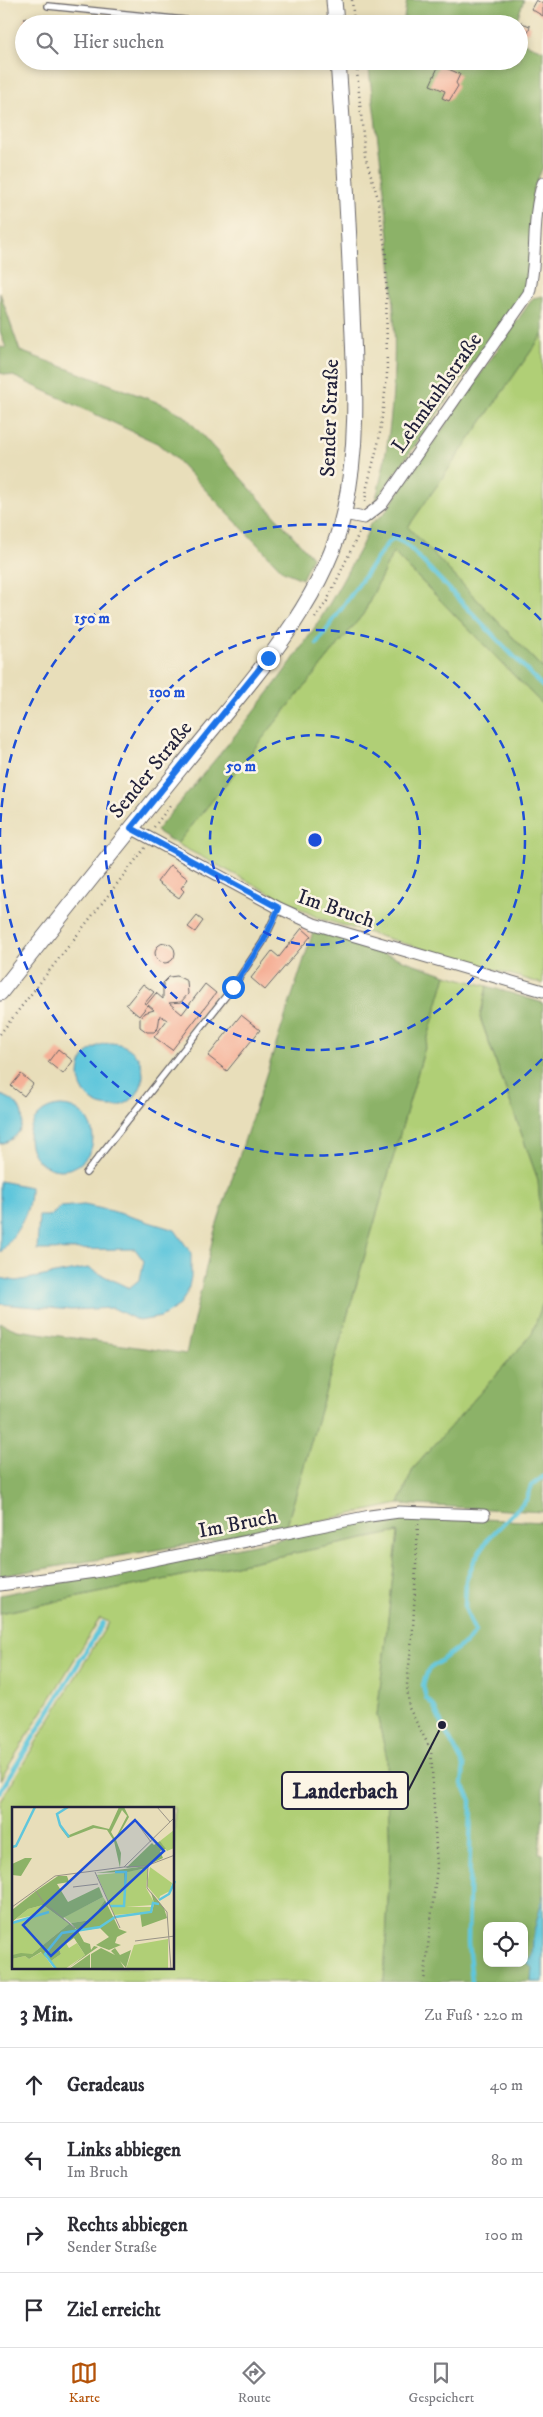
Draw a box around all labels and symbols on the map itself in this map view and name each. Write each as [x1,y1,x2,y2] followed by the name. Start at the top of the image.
[386,328,488,458] street label: Lehmkuhlstraße
[315,358,345,477] street label: Sender Straße
[74,609,110,628] text: 150 m
[257,647,280,670] route end
[149,683,186,702] text: 100 m
[104,716,198,824] street label: Sender Straße
[225,757,257,776] text: 50 m
[306,831,324,849] centre of rings
[294,884,378,934] street label: Im Bruch
[222,976,245,999] route start
[196,1504,280,1544] street label: Im Bruch
[282,1772,408,1809] callout: Landerbach
[292,1778,398,1805] text: Landerbach
[12,1807,175,1970] inset map

